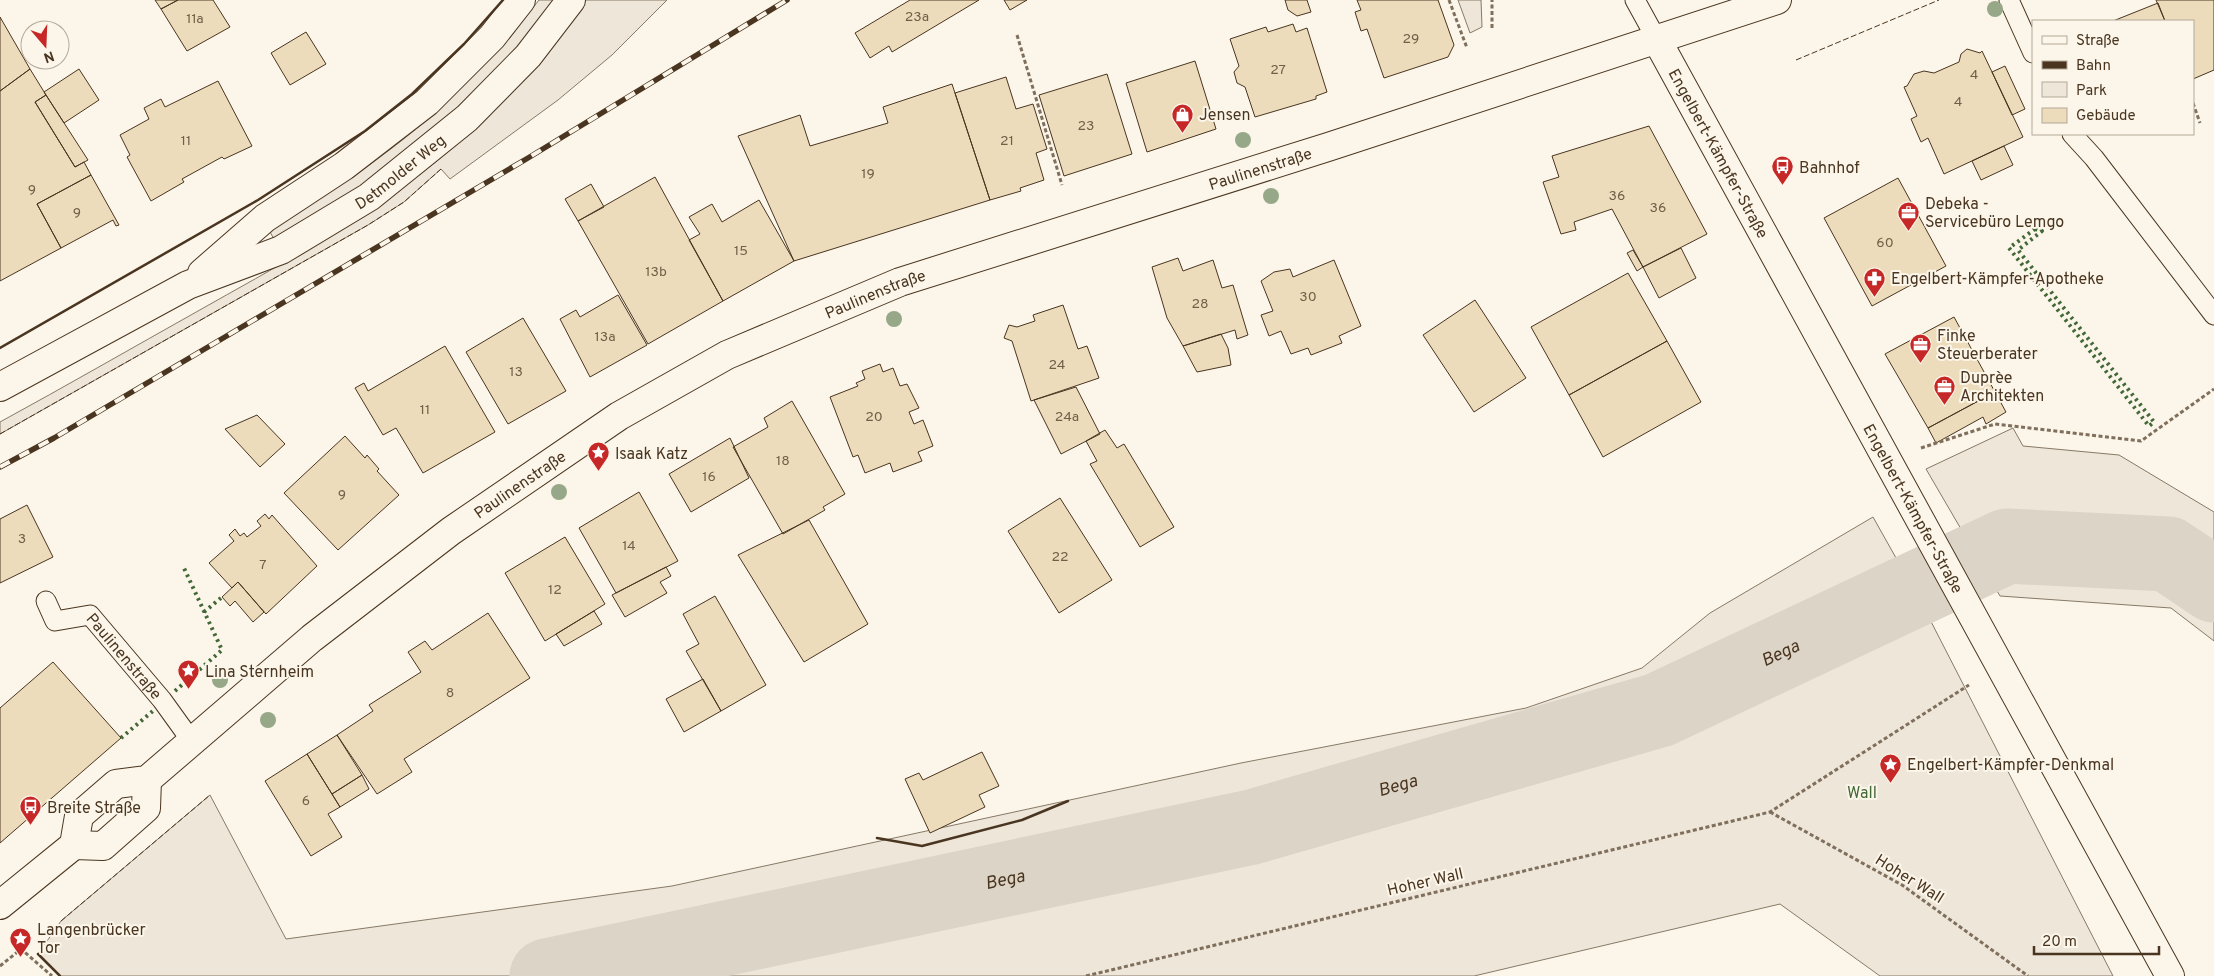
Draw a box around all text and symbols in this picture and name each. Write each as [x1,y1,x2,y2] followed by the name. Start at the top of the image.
[905,9,929,26] house number: 23a
[186,11,204,28] house number: 11a
[20,20,70,70] north arrow
[2032,20,2194,135] legend
[1403,31,1419,48] house number: 29
[2076,32,2120,51] text: Straße
[41,46,56,66] text: N
[2076,57,2111,76] text: Bahn
[1270,62,1286,79] house number: 27
[1663,66,1772,242] street label: Engelbert-Kämpfer-Straße
[1970,67,1978,84] house number: 4
[2076,82,2107,101] text: Park
[1954,94,1962,111] house number: 4
[1171,102,1195,133] shop icon: Jensen
[1199,106,1251,126] place label: Jensen
[2076,107,2136,126] text: Gebäude
[1078,118,1095,135] house number: 23
[352,131,451,215] street label: Detmolder Weg
[181,133,191,150] house number: 11
[1000,133,1014,150] house number: 21
[1207,145,1315,196] street label: Paulinenstraße
[1771,155,1795,186] bus stop icon: Bahnhof
[1799,159,1860,179] place label: Bahnhof
[861,166,875,183] house number: 19
[28,182,36,199] house number: 9
[1609,188,1625,205] house number: 36
[1925,195,2064,233] place label: Debeka - Servicebüro Lemgo
[1650,200,1666,217] house number: 36
[1897,200,1921,231] office icon: Debeka - Servicebüro Lemgo
[73,205,81,222] house number: 9
[1876,235,1894,252] house number: 60
[734,243,748,260] house number: 15
[645,264,667,281] house number: 13b
[822,266,929,325] street label: Paulinenstraße
[1863,266,1887,297] pharmacy icon: Engelbert-Kämpfer-Apotheke
[1891,270,2104,290] place label: Engelbert-Kämpfer-Apotheke
[1299,289,1317,306] house number: 30
[1191,296,1209,313] house number: 28
[1937,327,2038,365] place label: Finke Steuerberater
[594,329,616,346] house number: 13a
[1909,332,1933,363] office icon: Finke Steuerberater
[1048,357,1066,374] house number: 24
[509,364,523,381] house number: 13
[1960,369,2044,407] place label: Duprèe Architekten
[1932,374,1956,405] office icon: Duprèe Architekten
[420,402,430,419] house number: 11
[865,409,883,426] house number: 20
[1055,409,1079,426] house number: 24a
[1857,421,1966,598] street label: Engelbert-Kämpfer-Straße
[587,441,611,472] place icon: Isaak Katz
[615,445,688,465] place label: Isaak Katz
[471,447,570,524] street label: Paulinenstraße
[776,453,790,470] house number: 18
[702,469,716,486] house number: 16
[338,487,346,504] house number: 9
[18,531,26,548] house number: 3
[622,538,636,555] house number: 14
[1051,549,1069,566] house number: 22
[259,557,267,574] house number: 7
[548,582,562,599] house number: 12
[81,610,165,704] street label: Paulinenstraße
[1758,635,1804,673] water label: Bega
[177,659,201,690] place icon: Lina Sternheim
[205,663,314,683] place label: Lina Sternheim
[446,685,454,702] house number: 8
[1879,752,1903,783] place icon: Engelbert-Kämpfer-Denkmal
[1907,756,2114,776] place label: Engelbert-Kämpfer-Denkmal
[1376,770,1421,803] water label: Bega
[1847,784,1877,804] park label: Wall
[302,793,310,810] house number: 6
[19,795,43,826] bus stop icon: Breite Straße
[47,799,141,819] place label: Breite Straße
[1871,851,1947,909] street label: Hoher Wall
[1385,864,1466,901] street label: Hoher Wall
[983,865,1028,896] water label: Bega
[37,921,146,959] place label: Langenbrücker Tor
[2034,924,2159,956] scale bar
[9,926,33,957] place icon: Langenbrücker Tor
[2042,933,2077,952] text: 20 m

